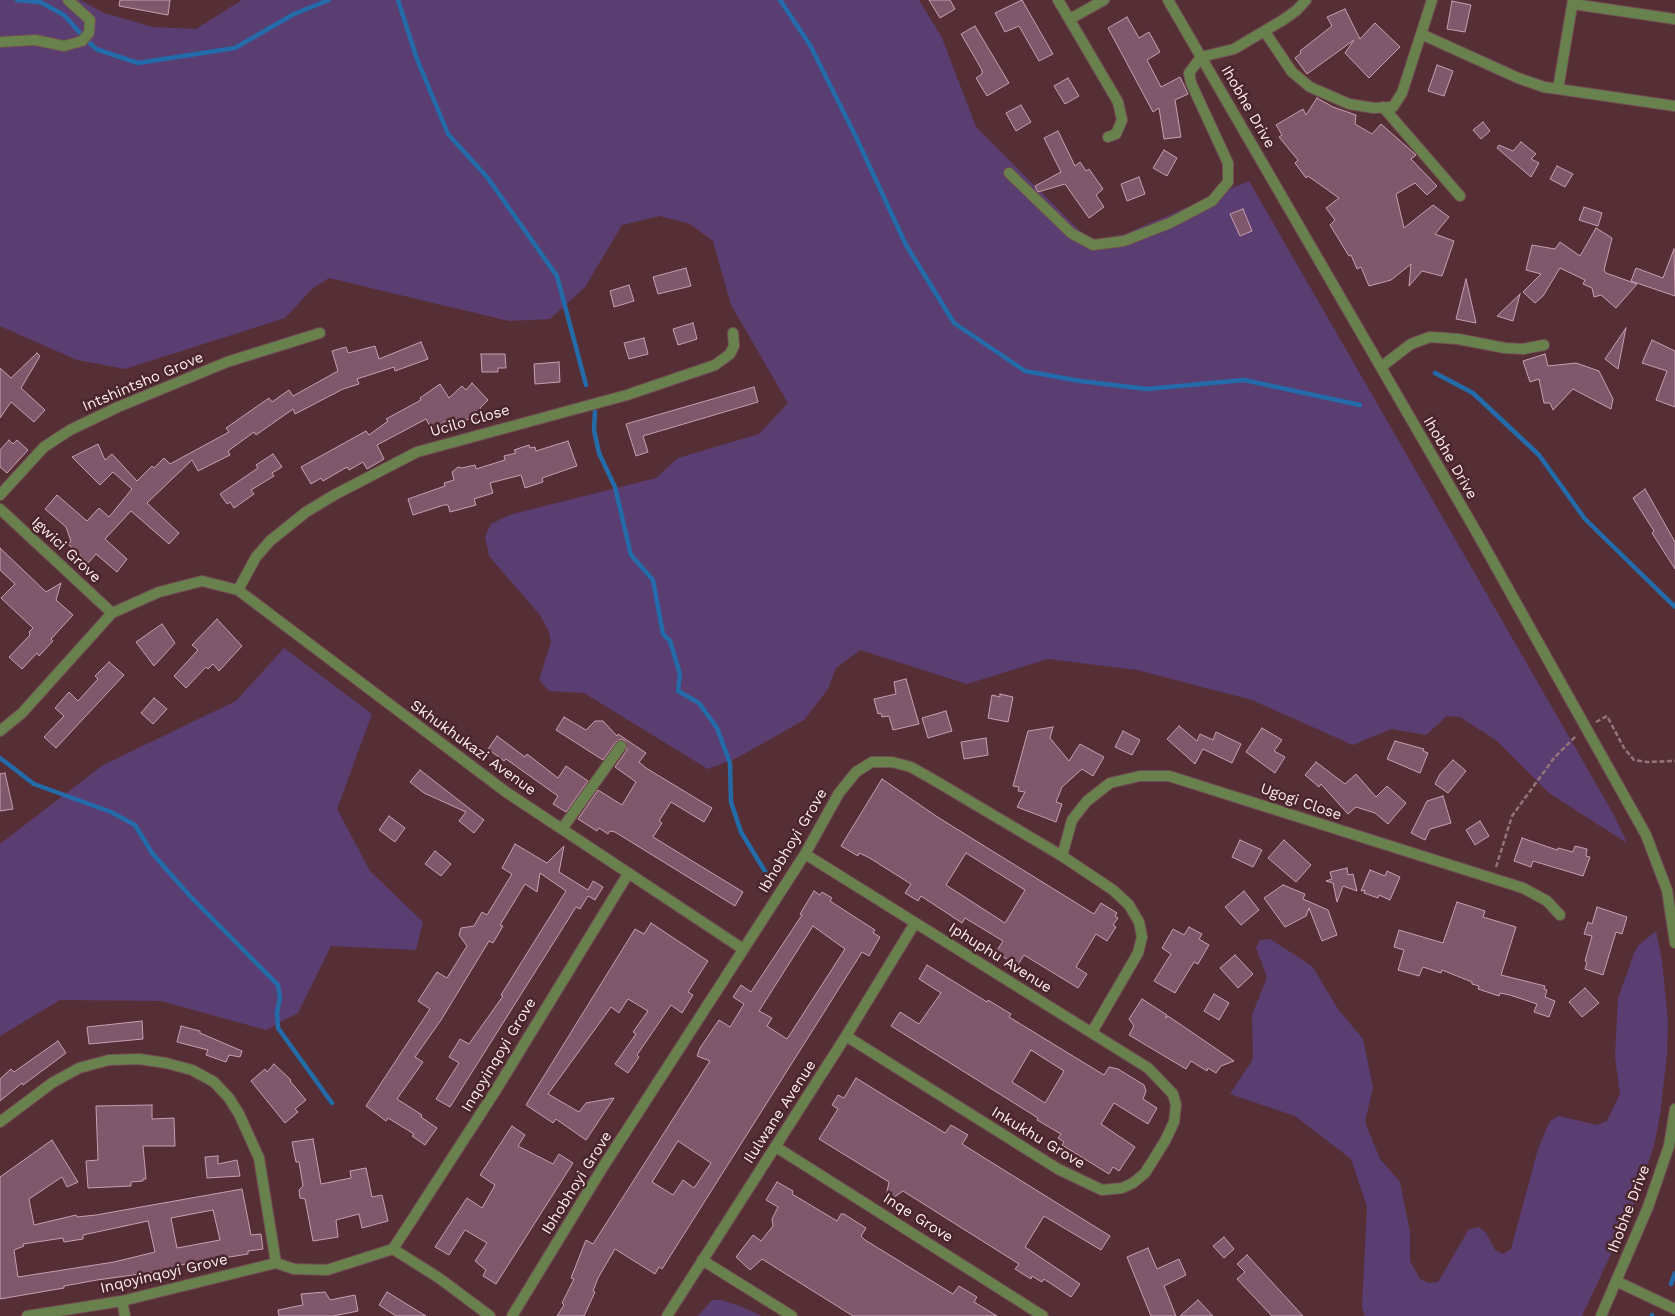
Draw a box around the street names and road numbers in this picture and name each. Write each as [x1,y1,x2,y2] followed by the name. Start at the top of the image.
[1217,62,1279,152] street label: Ihobhe Drive
[80,348,206,416] street label: Intshintsho Grove
[428,401,512,441] street label: Ucilo Close
[1419,413,1481,503] street label: Ihobhe Drive
[28,513,104,587] street label: Igwici Grove
[407,696,539,800] street label: Skhukhukazi Avenue
[1258,780,1344,824] street label: Ugogi Close
[755,786,831,896] street label: Ibhobhoyi Grove
[945,919,1055,997] street label: Iphuphu Avenue
[458,995,540,1115] street label: Inqoyinqoyi Grove
[740,1057,820,1167] street label: Ilulwane Avenue
[988,1103,1088,1173] street label: Inkukhu Grove
[538,1128,616,1238] street label: Ibhobhoyi Grove
[1604,1163,1654,1255] street label: Ihobhe Drive
[880,1189,956,1247] street label: Inqe Grove
[99,1251,229,1297] street label: Inqoyinqoyi Grove

